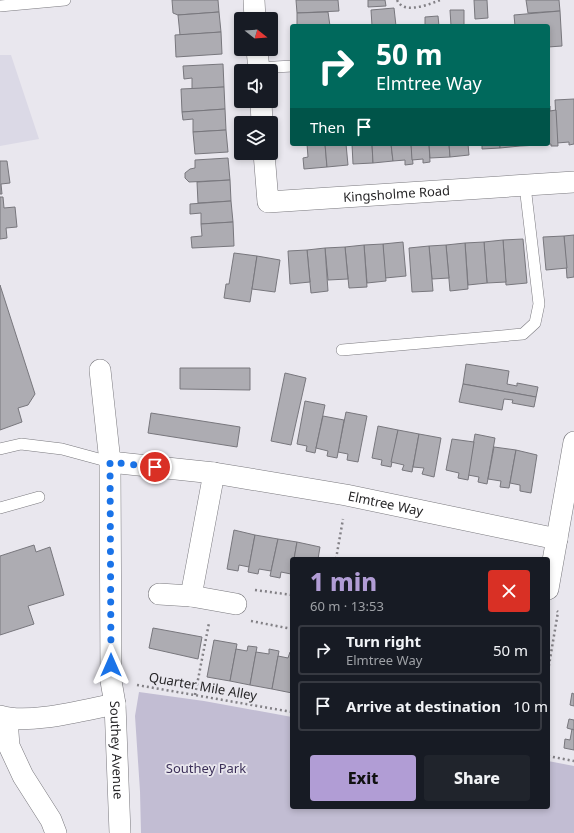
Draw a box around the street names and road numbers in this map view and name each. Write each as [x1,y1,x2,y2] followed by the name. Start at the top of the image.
[343,181,451,206] street label: Kingsholme Road
[347,487,425,520] street label: Elmtree Way
[147,668,259,704] street label: Quarter Mile Alley
[106,700,128,800] street label: Southey Avenue

